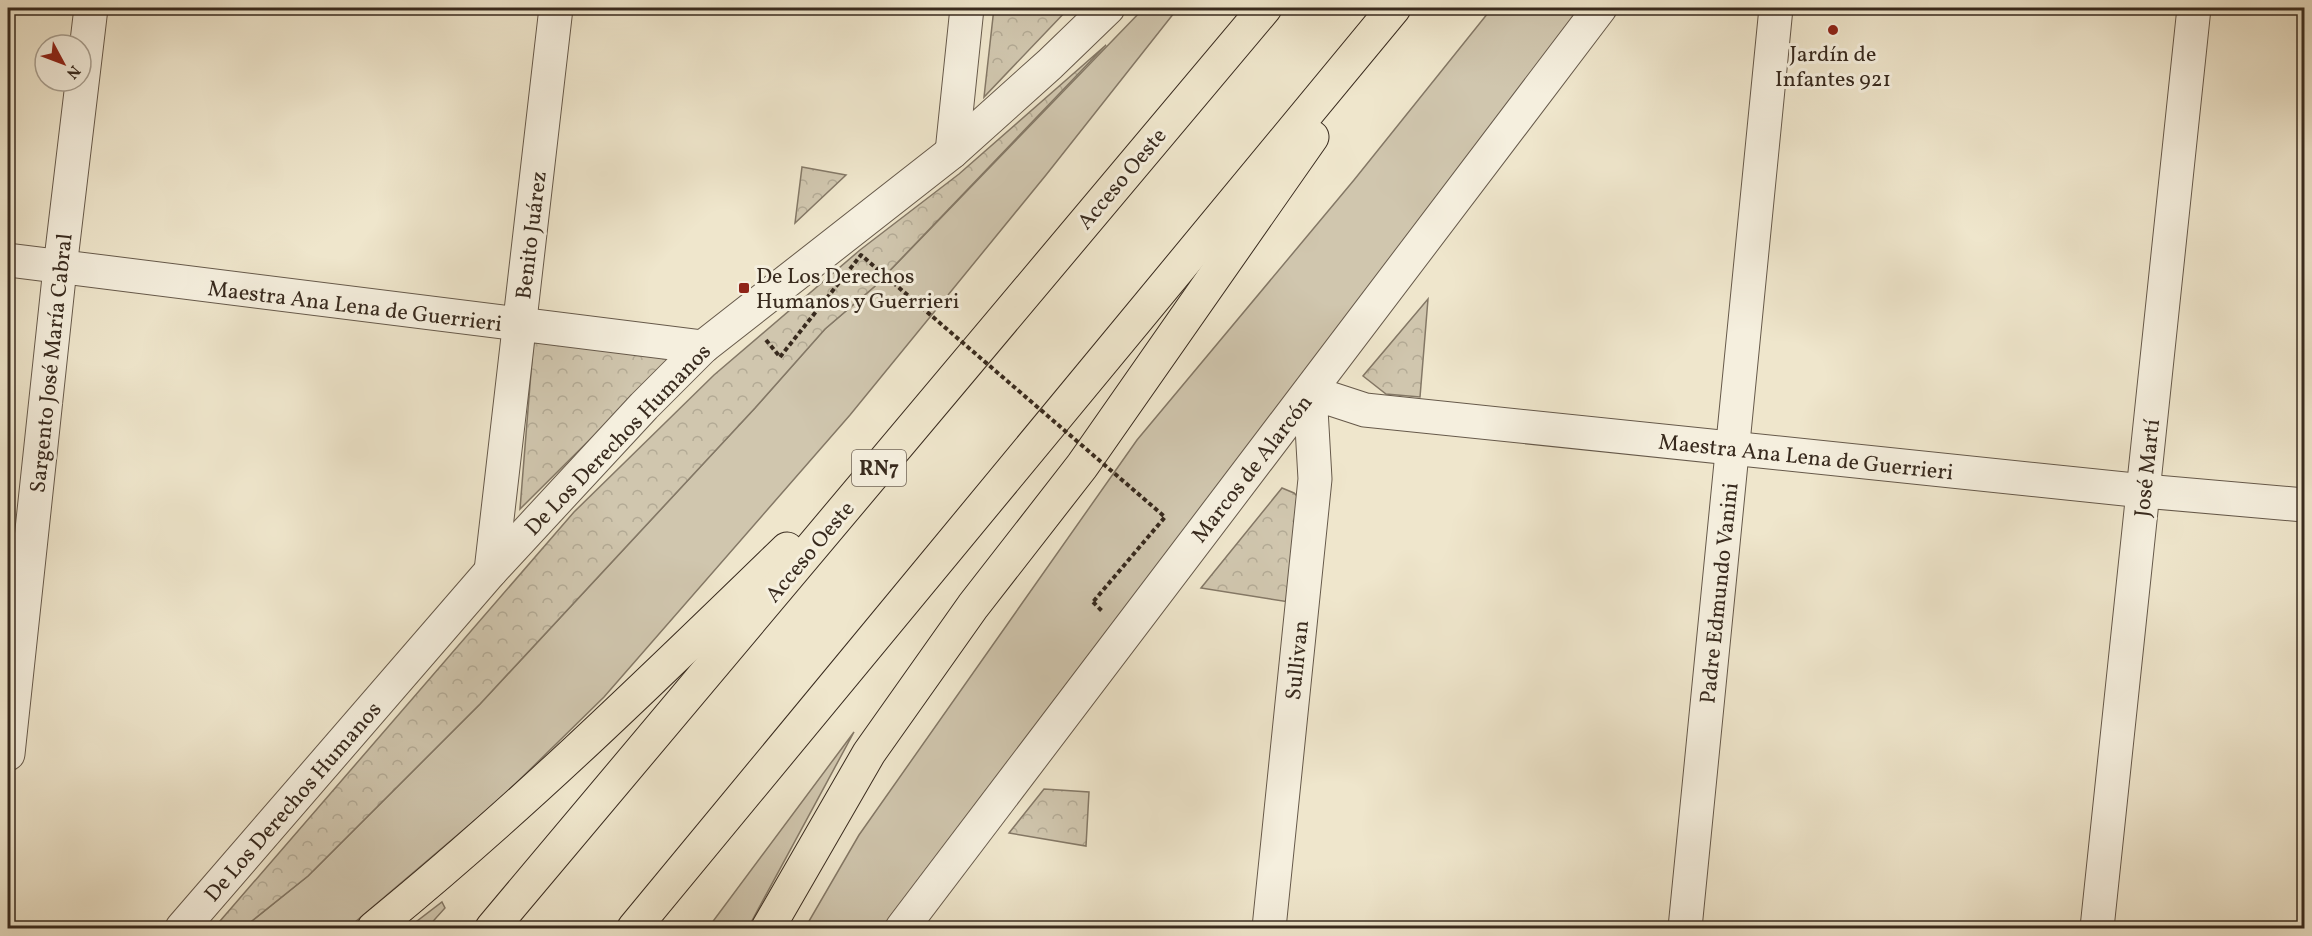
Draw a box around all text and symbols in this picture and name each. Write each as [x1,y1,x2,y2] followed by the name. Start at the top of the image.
[1826,23,1840,37] marker: Jardín de Infantes 921
[33,33,93,93] north arrow
[1775,40,1891,96] place label: Jardín de Infantes 921
[60,60,85,83] text: N
[1071,122,1175,237] street label: Acceso Oeste
[509,170,556,301] street label: Benito Juárez
[23,232,82,495] street label: Sargento José María Cabral
[756,262,959,318] place label: De Los Derechos Humanos y Guerrieri
[206,274,504,341] street label: Maestra Ana Lena de Guerrieri
[737,281,751,295] marker: De Los Derechos Humanos y Guerrieri
[519,338,719,544] street label: De Los Derechos Humanos
[1185,389,1321,550] street label: Marcos de Alarcón
[2128,417,2169,519] street label: José Martí
[1657,428,1955,489] street label: Maestra Ana Lena de Guerrieri
[852,450,906,486] road number: RN7
[1693,481,1748,705] street label: Padre Edmundo Vanini
[759,495,863,610] street label: Acceso Oeste
[1279,619,1318,702] street label: Sullivan
[198,696,390,910] street label: De Los Derechos Humanos

